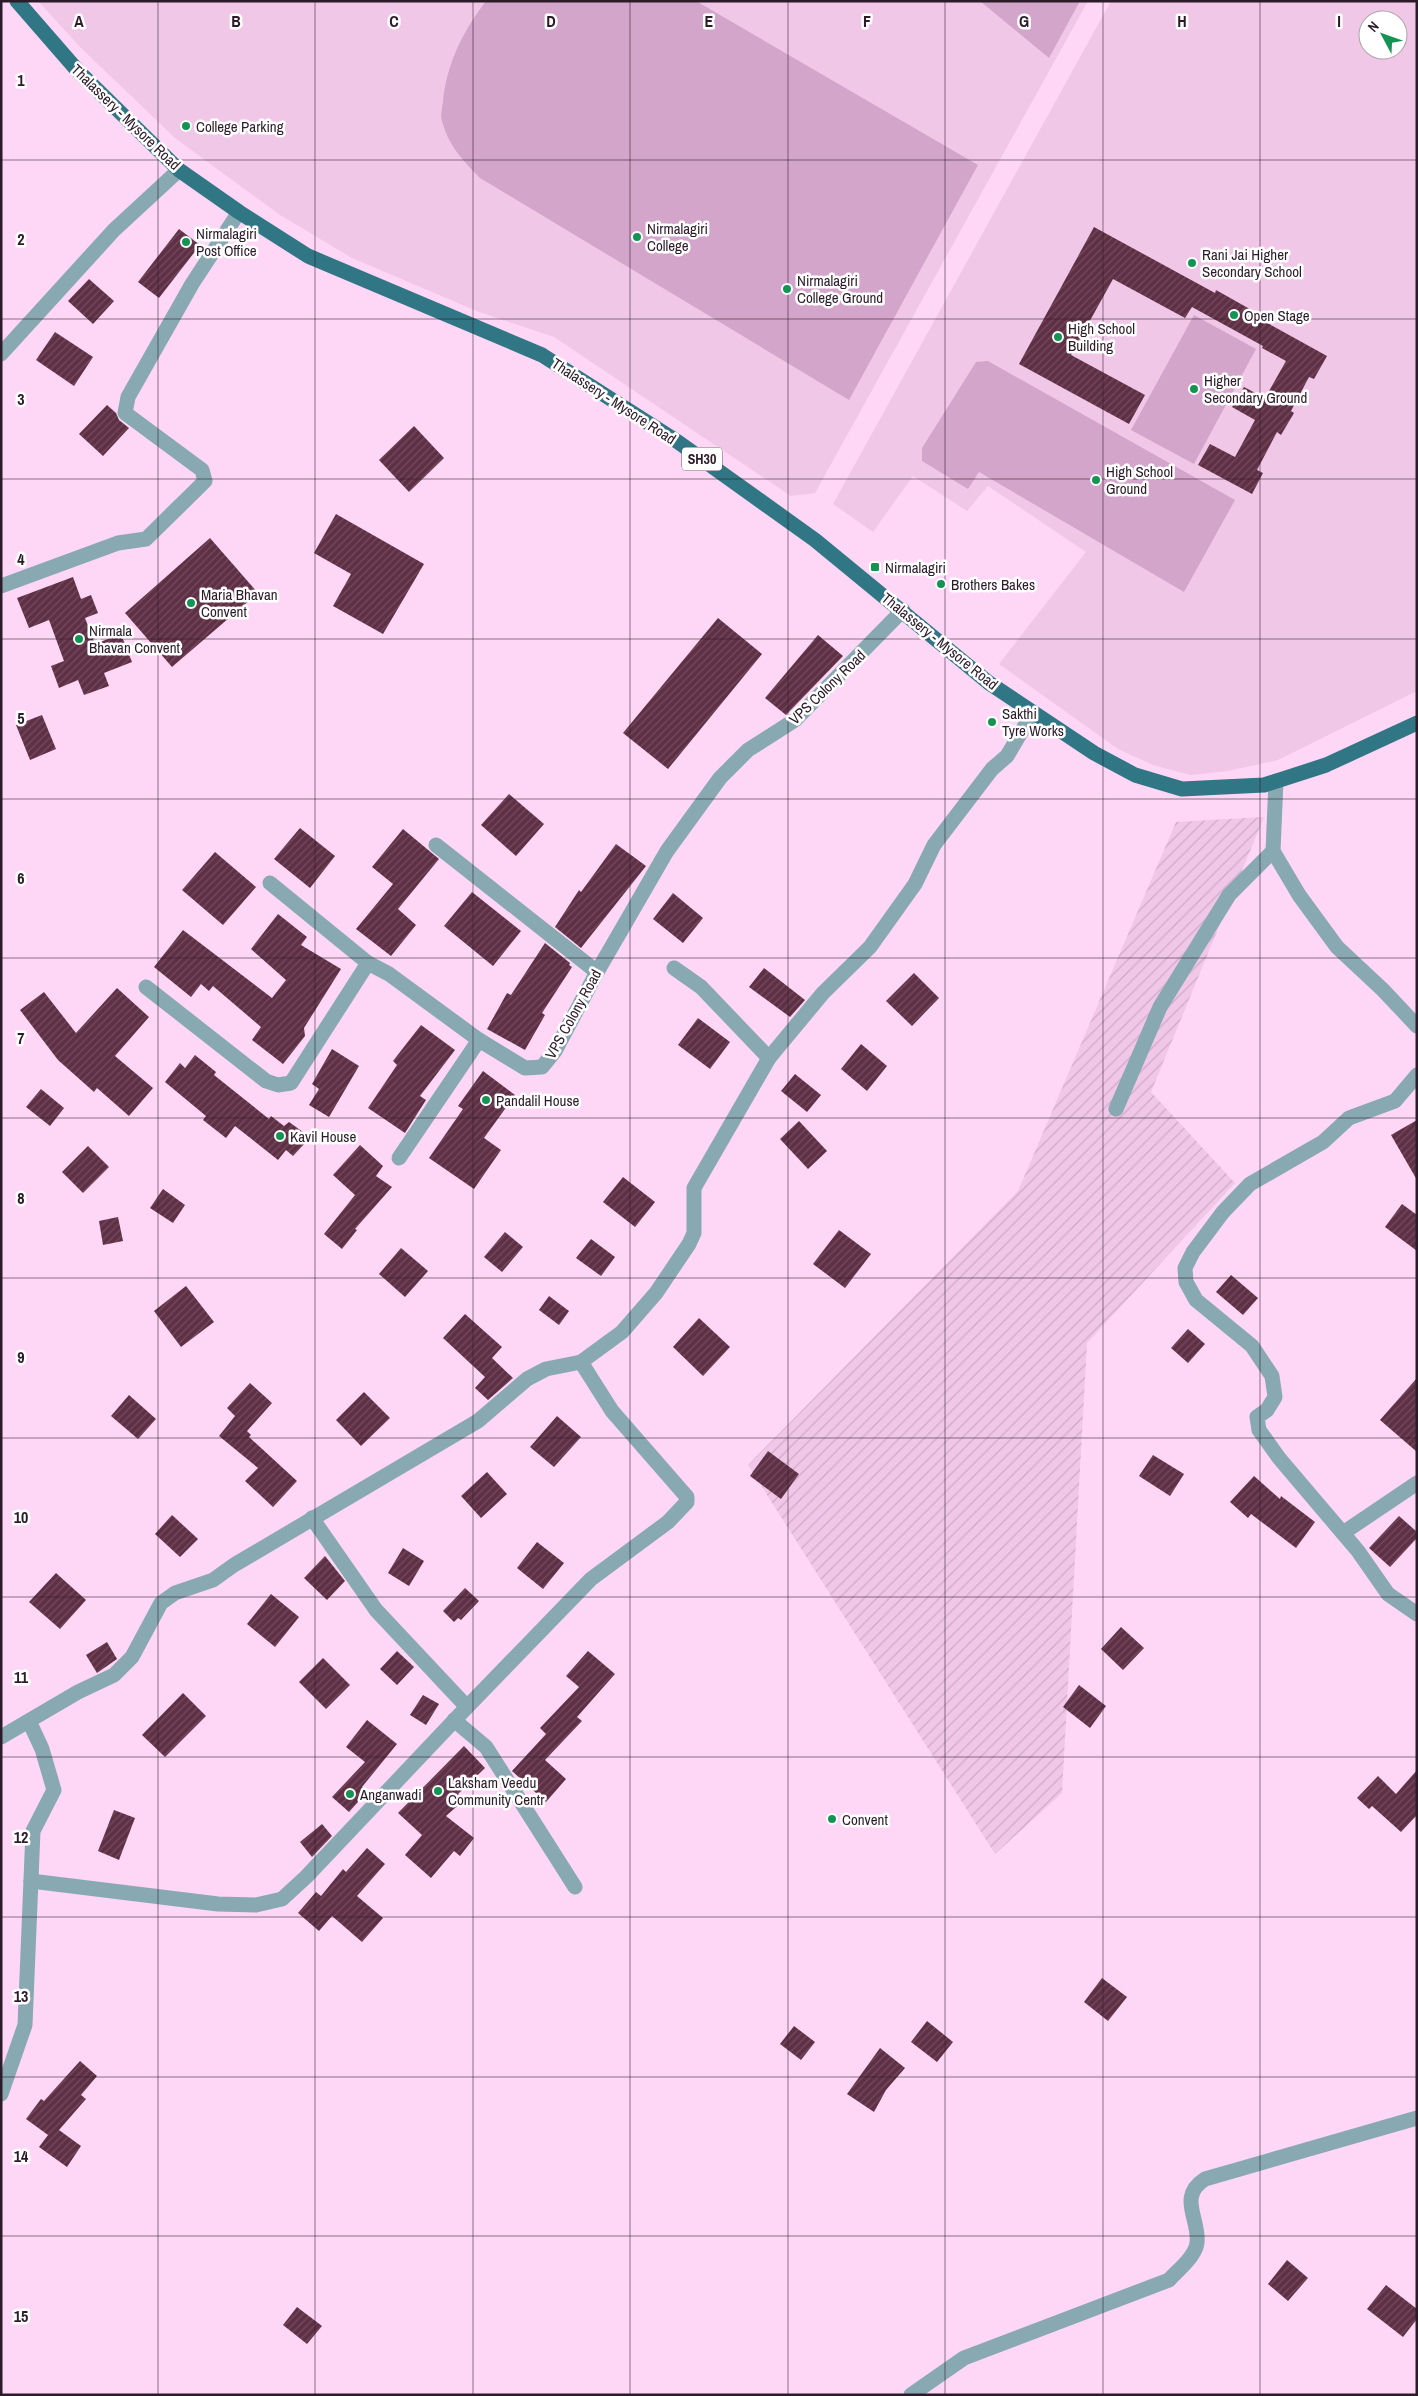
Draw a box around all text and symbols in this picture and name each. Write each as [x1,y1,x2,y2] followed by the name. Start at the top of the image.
[74,10,84,32] text: A
[231,10,241,32] text: B
[389,10,399,32] text: C
[546,10,556,32] text: D
[705,10,714,32] text: E
[863,10,871,32] text: F
[1019,10,1029,32] text: G
[1177,10,1187,32] text: H
[1337,10,1341,32] text: I
[1358,10,1408,60] north arrow
[1364,17,1383,36] text: N
[67,59,185,175] street label: Thalassery - Mysore Road
[17,69,25,91] text: 1
[196,116,284,137] place label: College Parking
[180,120,192,132] marker: College Parking
[647,218,708,256] place label: Nirmalagiri College
[196,223,257,261] place label: Nirmalagiri Post Office
[17,228,25,250] text: 2
[631,231,643,243] marker: Nirmalagiri College
[180,236,192,248] marker: Nirmalagiri Post Office
[1202,244,1302,282] place label: Rani Jai Higher Secondary School
[1186,257,1198,269] marker: Rani Jai Higher Secondary School
[797,270,883,308] place label: Nirmalagiri College Ground
[781,283,793,295] marker: Nirmalagiri College Ground
[1244,305,1310,326] place label: Open Stage
[1228,309,1240,321] marker: Open Stage
[1068,318,1135,356] place label: High School Building
[1052,331,1064,343] marker: High School Building
[548,353,680,449] street label: Thalassery - Mysore Road
[1204,370,1307,408] place label: Higher Secondary Ground
[1188,383,1200,395] marker: Higher Secondary Ground
[17,388,25,410] text: 3
[682,448,722,470] road number: SH30
[1106,461,1173,499] place label: High School Ground
[1090,474,1102,486] marker: High School Ground
[17,548,25,570] text: 4
[885,557,946,578] place label: Nirmalagiri
[869,561,881,573] marker: Nirmalagiri
[951,574,1035,595] place label: Brothers Bakes
[935,578,947,590] marker: Brothers Bakes
[201,584,278,622] place label: Maria Bhavan Convent
[877,587,1003,695] street label: Thalassery - Mysore Road
[185,597,197,609] marker: Maria Bhavan Convent
[89,620,181,658] place label: Nirmala Bhavan Convent
[73,633,85,645] marker: Nirmala Bhavan Convent
[784,645,870,729] street label: VPS Colony Road
[1002,703,1064,741] place label: Sakthi Tyre Works
[17,707,25,729] text: 5
[986,716,998,728] marker: Sakthi Tyre Works
[17,867,25,889] text: 6
[540,966,606,1062] street label: VPS Colony Road
[17,1027,25,1049] text: 7
[496,1090,580,1111] place label: Pandalil House
[480,1094,492,1106] marker: Pandalil House
[290,1126,356,1147] place label: Kavil House
[274,1130,286,1142] marker: Kavil House
[17,1187,25,1209] text: 8
[17,1346,25,1368] text: 9
[14,1506,28,1528] text: 10
[14,1666,29,1688] text: 11
[448,1772,544,1810] place label: Laksham Veedu Community Centr
[359,1784,422,1805] place label: Anganwadi
[432,1785,444,1797] marker: Laksham Veedu Community Centr
[344,1788,356,1800] marker: Anganwadi
[842,1809,888,1830] place label: Convent
[826,1813,838,1825] marker: Convent
[14,1826,28,1848] text: 12
[14,1985,28,2007] text: 13
[14,2145,29,2167] text: 14
[14,2305,28,2327] text: 15

